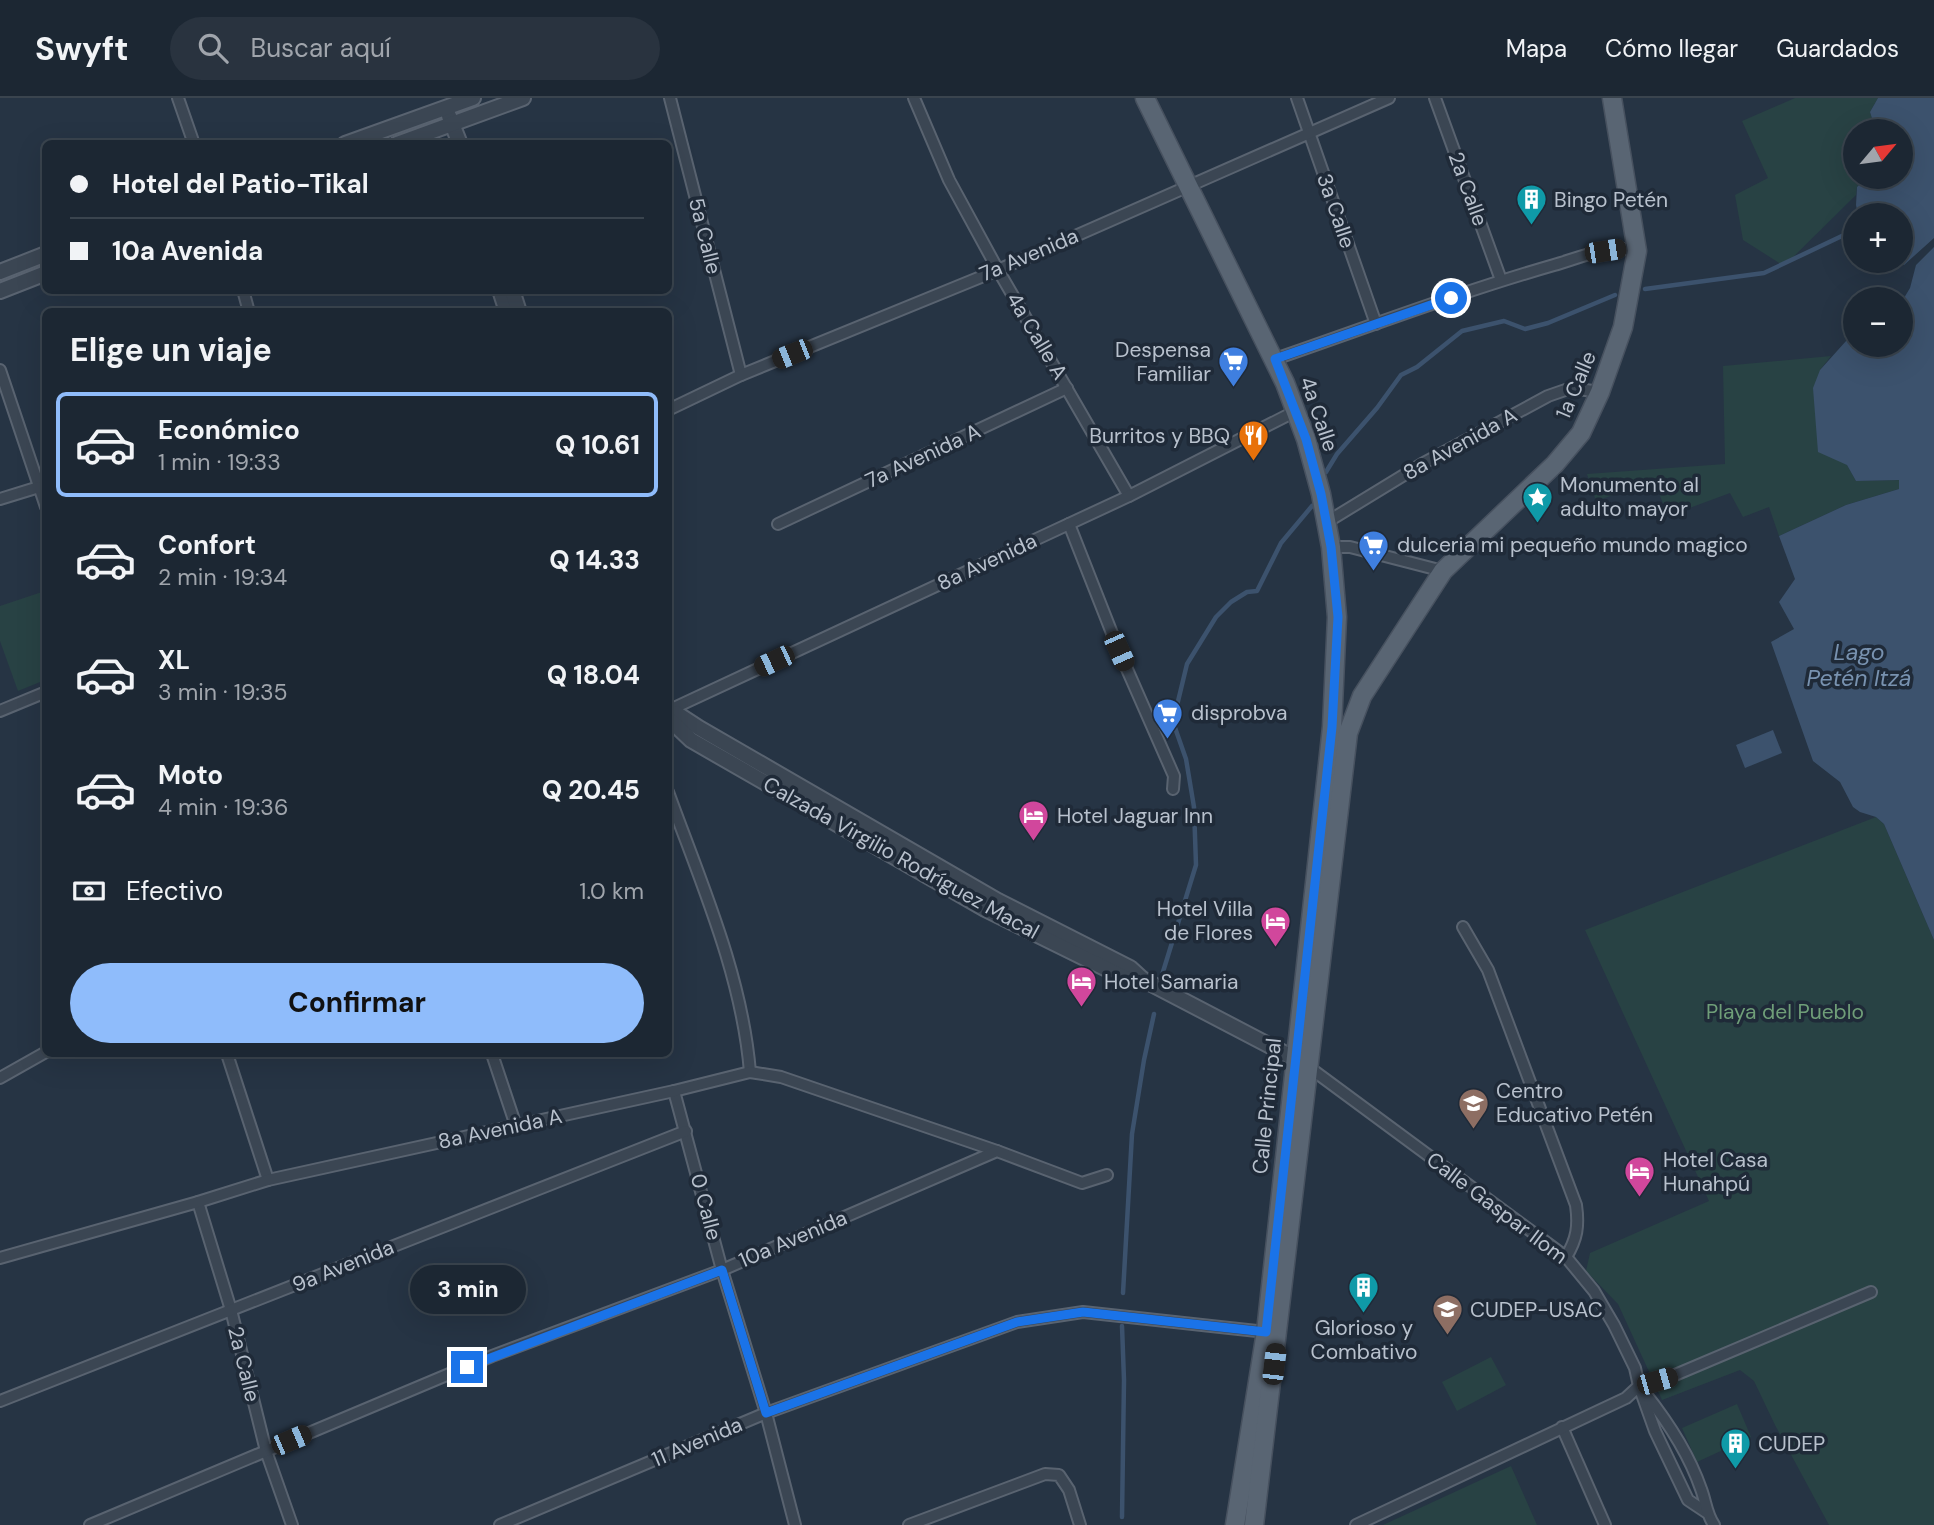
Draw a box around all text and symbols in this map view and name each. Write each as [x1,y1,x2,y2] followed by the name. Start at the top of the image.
[170,17,660,80] search box
[35,27,128,70] text: Swyft
[194,29,232,67] icon: search
[250,31,391,65] text: Buscar aquí
[1506,33,1567,64] text: Mapa
[1605,33,1738,64] text: Cómo llegar
[1776,33,1899,64] text: Guardados
[1843,119,1913,189] north arrow
[1843,119,1913,357] map controls
[1442,148,1494,230] street label: 2a Calle
[112,167,369,201] text: Hotel del Patio-Tikal
[1310,170,1362,252] street label: 3a Calle
[1514,183,1548,227] building icon: Bingo Petén
[1554,186,1668,214] place label: Bingo Petén
[682,195,728,277] street label: 5a Calle
[1843,203,1913,273] button: +
[975,222,1083,288] street label: 7a Avenida
[112,234,263,268] text: 10a Avenida
[1583,237,1628,265] car
[1435,282,1467,314] route start
[1000,287,1074,385] street label: 4a Calle A
[1843,287,1913,357] button: −
[70,329,272,371] text: Elige un viaje
[769,336,816,372] car
[1115,336,1211,388] place label: Despensa Familiar
[1217,345,1251,389] supermarket icon: Despensa Familiar
[1549,347,1603,423] street label: 1a Calle
[1293,373,1345,455] street label: 4a Calle
[1398,401,1522,487] street label: 8a Avenida A
[74,413,137,476] icon: car
[158,413,300,447] text: Económico
[861,417,985,495] street label: 7a Avenida A
[1236,419,1270,463] restaurant icon: Burritos y BBQ
[1089,422,1230,450] place label: Burritos y BBQ
[555,428,640,462] text: Q 10.61
[158,447,281,477] text: 1 min · 19:33
[1560,471,1699,523] place label: Monumento al adulto mayor
[1520,480,1554,524] place icon: Monumento al adulto mayor
[933,527,1041,597] street label: 8a Avenida
[74,528,137,591] icon: car
[158,528,256,562] text: Confort
[1357,528,1391,572] supermarket icon: dulceria mi pequeño mundo magico
[1397,531,1748,559] place label: dulceria mi pequeño mundo magico
[549,543,640,577] text: Q 14.33
[158,562,287,592] text: 2 min · 19:34
[1101,628,1138,674] car
[1806,637,1912,693] water label: Lago Petén Itzá
[74,643,137,706] icon: car
[158,643,190,677] text: XL
[751,643,798,679] car
[547,658,640,692] text: Q 18.04
[158,677,288,707] text: 3 min · 19:35
[1151,696,1185,740] supermarket icon: disprobva
[1191,699,1287,727] place label: disprobva
[74,758,137,821] icon: car
[158,758,223,792] text: Moto
[758,770,1044,946] street label: Calzada Virgilio Rodríguez Macal
[542,773,640,807] text: Q 20.45
[158,792,288,822] text: 4 min · 19:36
[1017,799,1051,843] hotel icon: Hotel Jaguar Inn
[1057,802,1213,830] place label: Hotel Jaguar Inn
[70,872,108,910] icon: cash
[126,874,223,908] text: Efectivo
[579,876,644,906] text: 1.0 km
[1157,895,1253,947] place label: Hotel Villa de Flores
[1259,904,1293,948] hotel icon: Hotel Villa de Flores
[70,963,644,1043] button: Confirmar
[1064,965,1098,1009] hotel icon: Hotel Samaria
[1104,968,1238,996] place label: Hotel Samaria
[1706,998,1864,1026] park label: Playa del Pueblo
[1246,1037,1288,1175] street label: Calle Principal
[1496,1077,1653,1129] place label: Centro Educativo Petén
[1456,1086,1490,1130] school or university icon: Centro Educativo Petén
[435,1102,565,1156] street label: 8a Avenida A
[1421,1146,1573,1270] street label: Calle Gaspar Ilom
[1663,1146,1768,1198] place label: Hotel Casa Hunahpú
[1623,1155,1657,1199] hotel icon: Hotel Casa Hunahpú
[684,1171,728,1243] street label: 0 Calle
[735,1204,851,1274] street label: 10a Avenida
[288,1233,398,1299] street label: 9a Avenida
[409,1266,525,1314] callout: 3 min
[1347,1271,1381,1315] building icon: Glorioso y Combativo
[437,1274,499,1304] text: 3 min
[1430,1293,1464,1337] school or university icon: CUDEP-USAC
[1470,1296,1603,1324] place label: CUDEP-USAC
[1311,1314,1417,1366] place label: Glorioso y Combativo
[221,1323,267,1405] street label: 2a Calle
[1262,1342,1287,1386] car
[451,1351,483,1383] route end
[1634,1365,1681,1397] car
[647,1410,747,1474] street label: 11 Avenida
[268,1422,315,1458] car
[1718,1427,1752,1471] building icon: CUDEP
[1758,1430,1825,1458] place label: CUDEP

